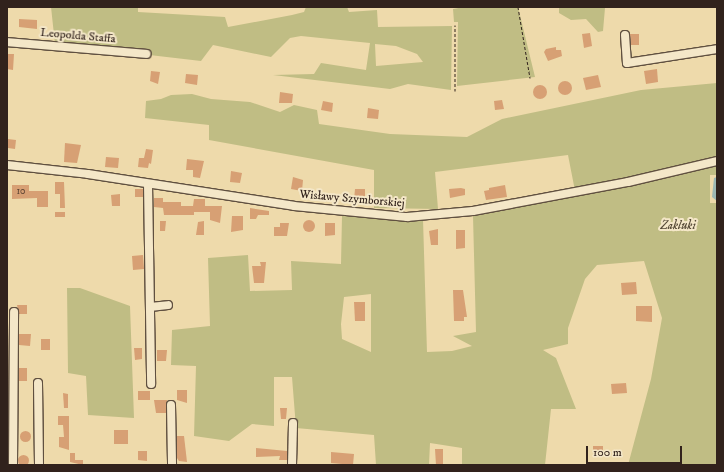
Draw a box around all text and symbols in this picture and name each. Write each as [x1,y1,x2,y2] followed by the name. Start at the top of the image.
[40,26,116,46] street label: Leopolda Staffa
[16,186,26,198] house number: 10
[299,187,405,211] street label: Wisławy Szymborskiej
[660,219,696,233] park label: Zakluki
[588,438,684,464] scale bar
[593,445,622,460] text: 100 m

